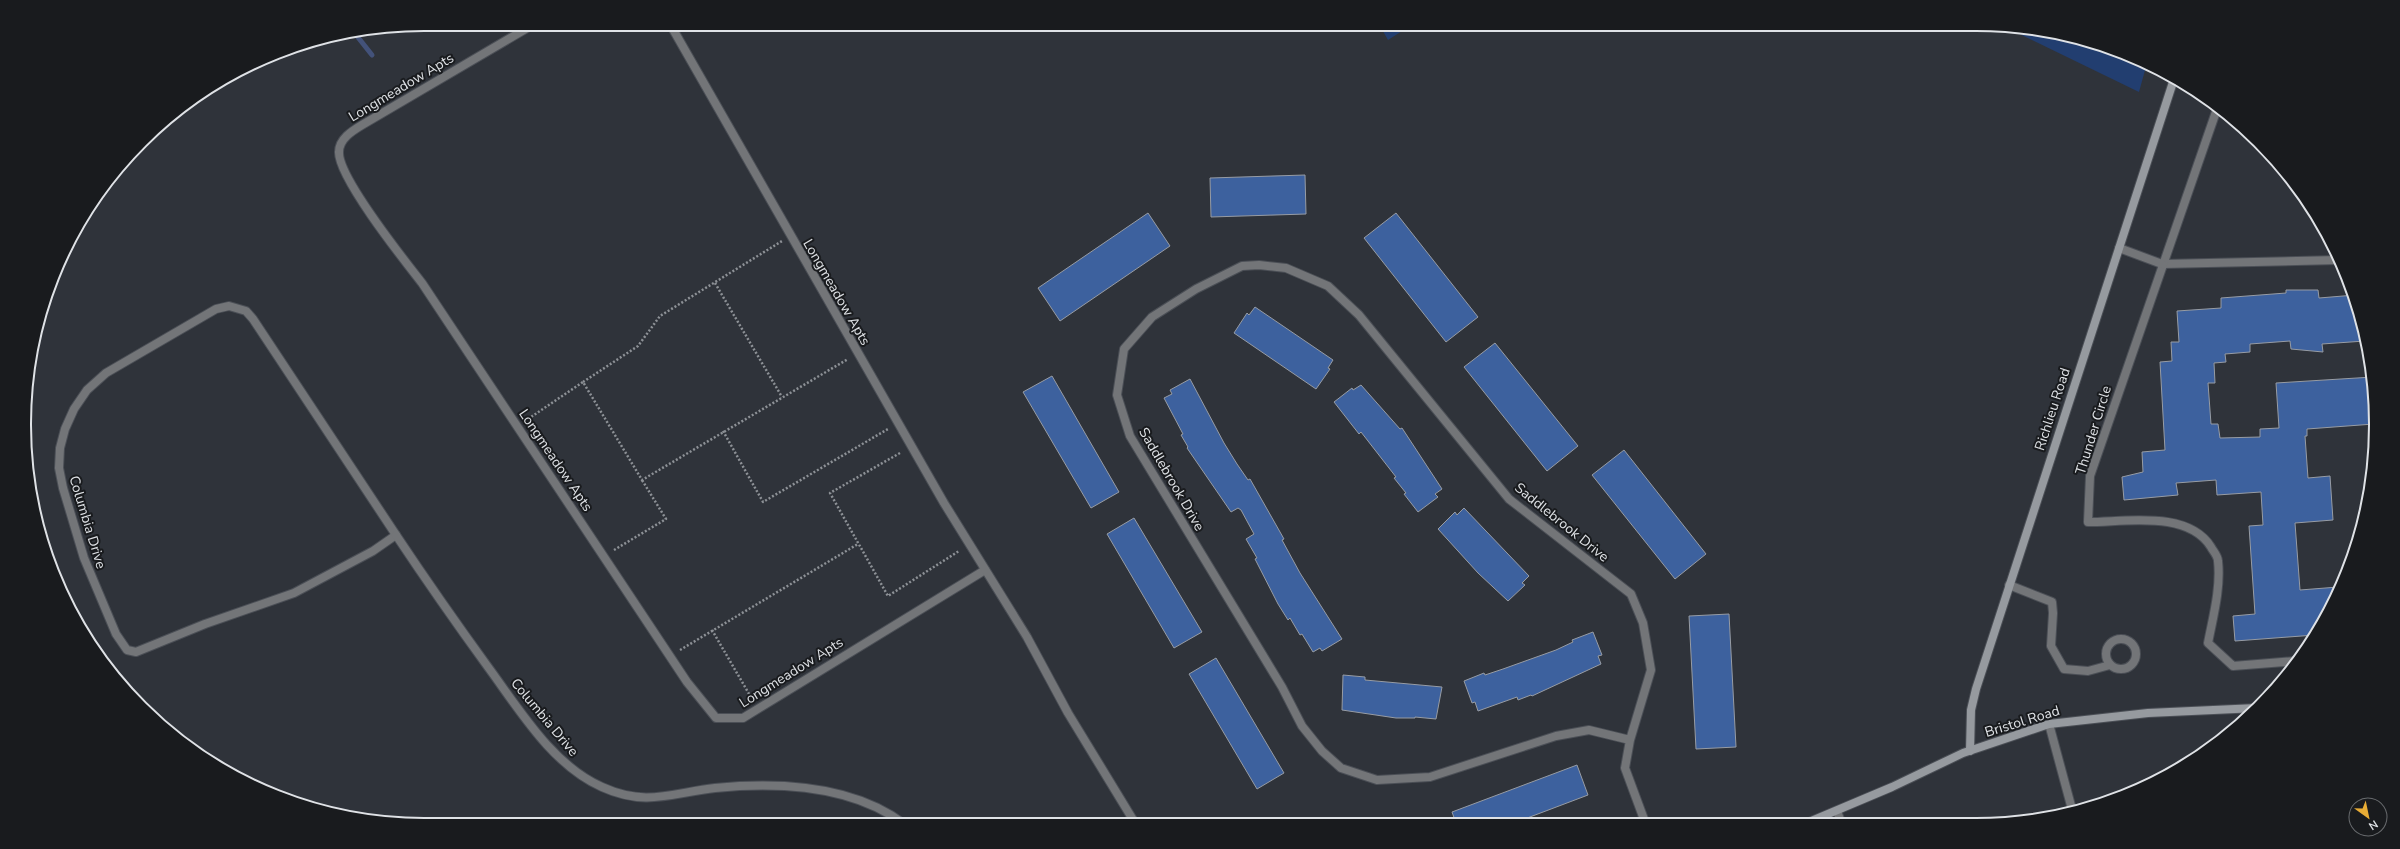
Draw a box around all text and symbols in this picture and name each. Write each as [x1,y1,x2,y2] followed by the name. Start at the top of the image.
[345,48,458,126] street label: Longmeadow Apts
[798,236,875,349] street label: Longmeadow Apts
[2030,365,2075,453] street label: Richlieu Road
[2071,383,2116,477] street label: Thunder Circle
[514,405,597,515] street label: Longmeadow Apts
[1134,424,1209,534] street label: Saddlebrook Drive
[64,473,111,571] street label: Columbia Drive
[1510,478,1613,566] street label: Saddlebrook Drive
[736,633,847,712] street label: Longmeadow Apts
[506,674,583,760] street label: Columbia Drive
[1982,701,2062,742] street label: Bristol Road
[2348,797,2388,837] north arrow
[2366,816,2381,833] text: N

